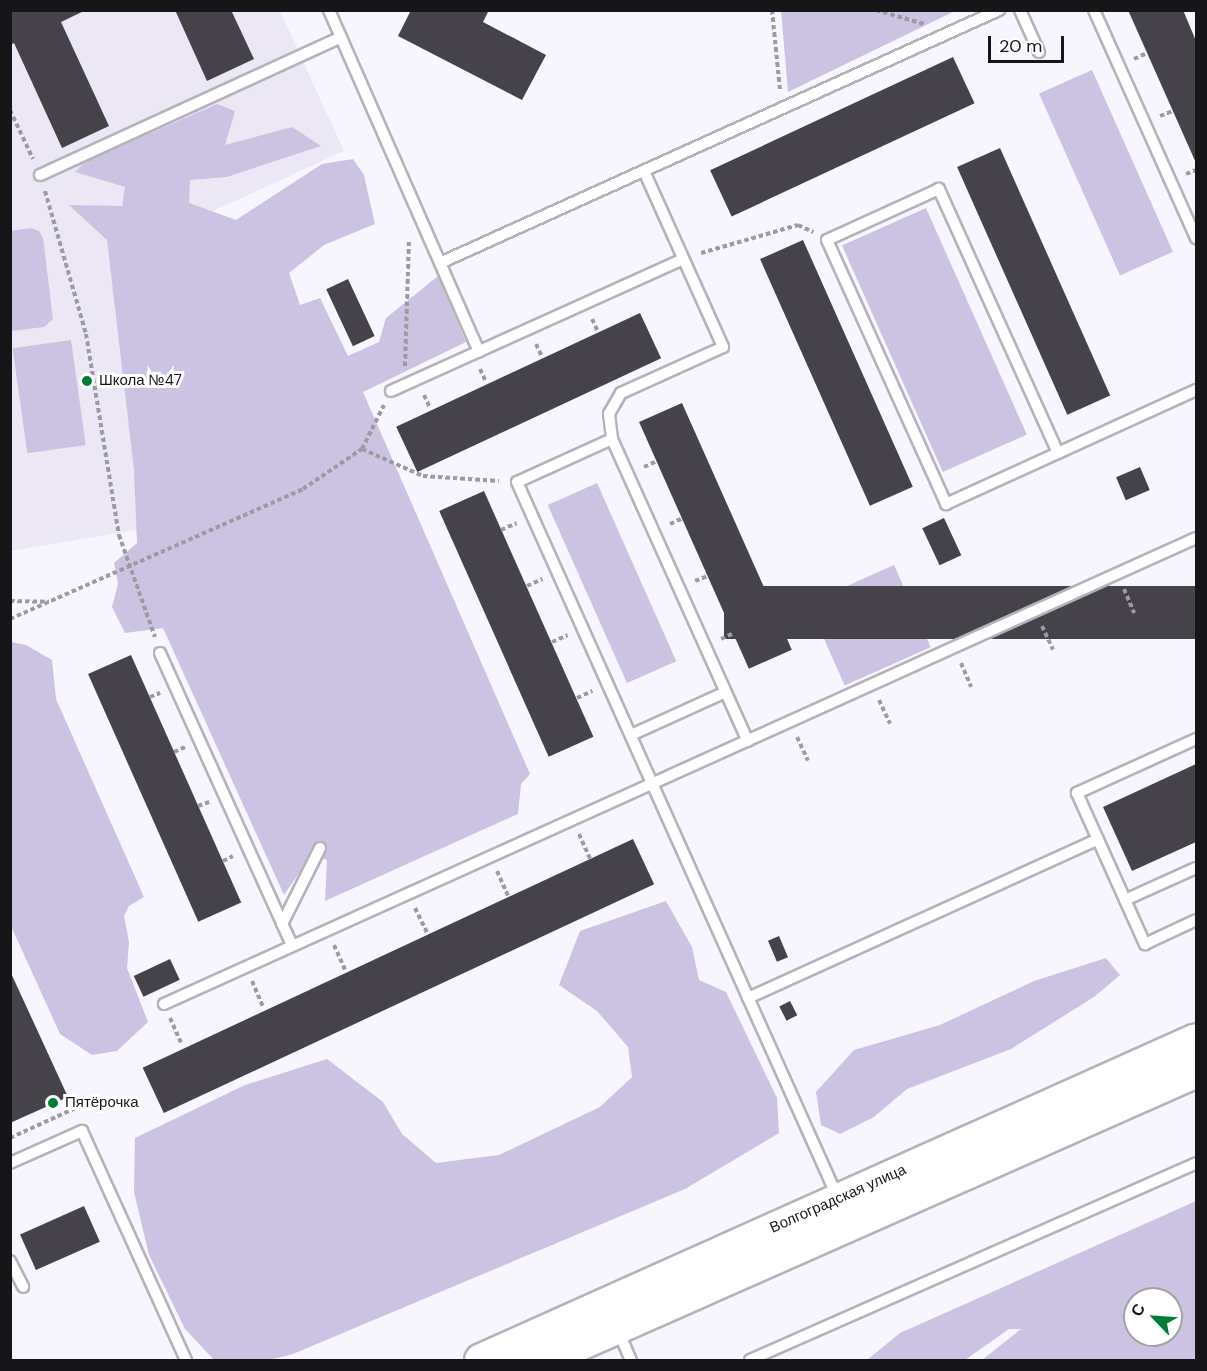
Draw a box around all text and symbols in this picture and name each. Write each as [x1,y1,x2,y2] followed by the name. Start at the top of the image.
[991,24,1068,62] scale bar
[999,34,1042,58] text: 20 m
[99,372,182,390] place label: Школа №47
[80,374,94,388] marker: Школа №47
[65,1094,139,1112] place label: Пятёрочка
[46,1096,60,1110] marker: Пятёрочка
[767,1161,909,1237] street label: Волгоградская улица
[1123,1287,1183,1347] north arrow
[1126,1300,1150,1320] text: С

